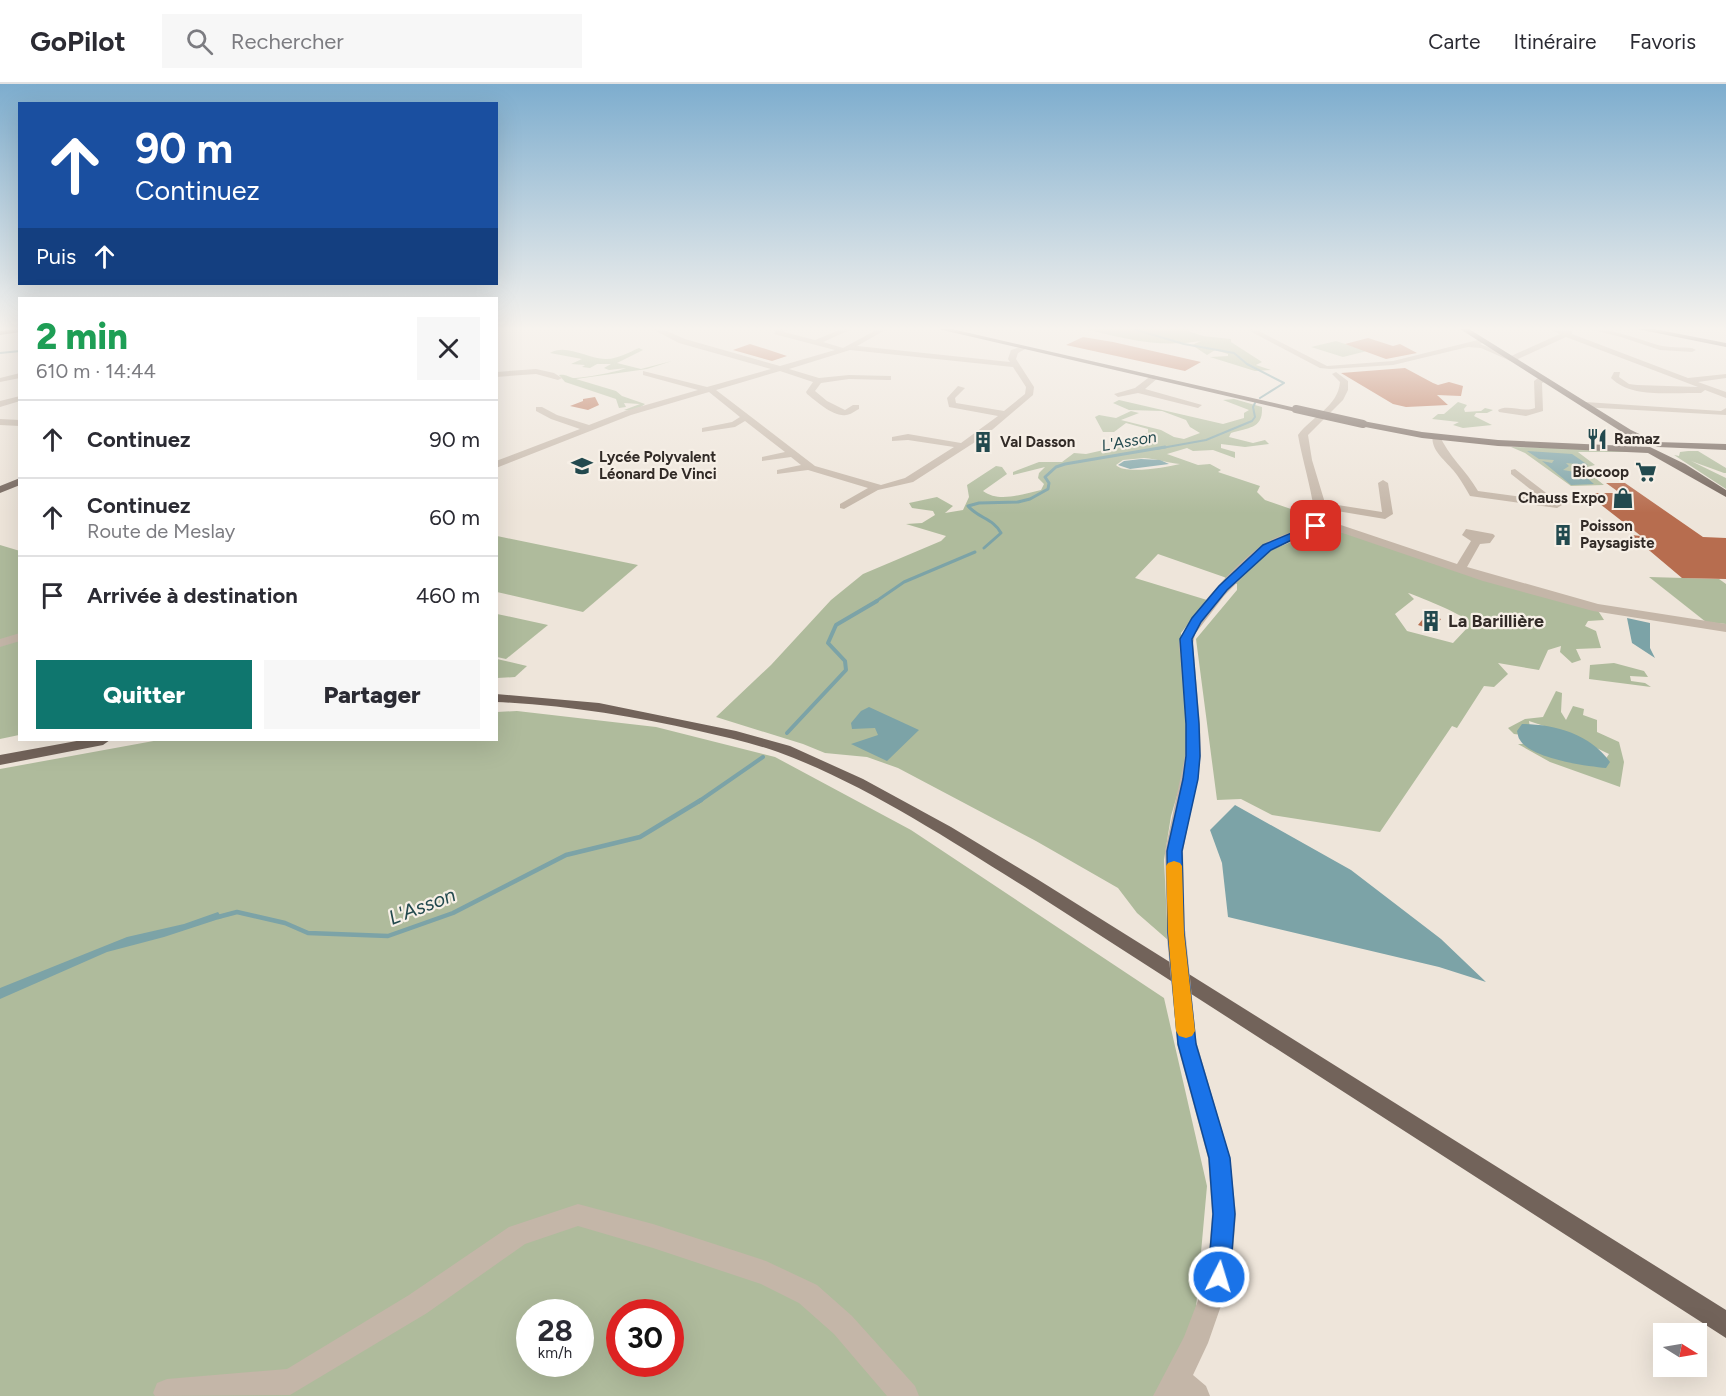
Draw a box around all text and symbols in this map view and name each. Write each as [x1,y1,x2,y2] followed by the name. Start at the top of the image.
[162,14,582,68] search box
[30,24,126,58] text: GoPilot
[183,25,216,58] icon: search
[231,28,344,55] text: Rechercher
[1428,29,1481,54] text: Carte
[1514,29,1597,54] text: Itinéraire
[1630,29,1696,54] text: Favoris
[135,123,233,174] text: 90 m
[36,126,114,204] icon: ahead
[135,174,260,207] text: Continuez
[88,240,121,273] icon: ahead
[36,243,76,270] text: Puis
[36,315,128,358] text: 2 min
[417,317,480,380] button: close
[36,359,156,383] text: 610 m · 14:44
[36,423,69,456] icon: ahead
[87,426,191,453] text: Continuez
[429,426,480,453] text: 90 m
[1100,427,1158,455] water label: L'Asson
[1585,427,1609,451] restaurant icon: Ramaz
[971,430,995,454] building icon: Val Dasson
[1614,430,1660,448] place label: Ramaz
[1000,433,1075,451] place label: Val Dasson
[599,448,717,483] place label: Lycée Polyvalent Léonard De Vinci
[570,454,594,478] school or university icon: Lycée Polyvalent Léonard De Vinci
[1634,460,1658,484] supermarket icon: Biocoop
[1573,463,1629,481] place label: Biocoop
[1611,486,1635,510] shop icon: Chauss Expo
[1518,489,1606,507] place label: Chauss Expo
[87,492,191,519] text: Continuez
[1290,500,1341,551] pin
[36,501,69,534] icon: ahead
[429,504,480,531] text: 60 m
[1299,509,1332,542] icon: arrive
[1580,517,1655,552] place label: Poisson Paysagiste
[87,519,235,543] text: Route de Meslay
[1551,523,1575,547] building icon: Poisson Paysagiste
[36,579,69,612] icon: arrive
[87,582,298,609] text: Arrivée à destination
[416,582,480,609] text: 460 m
[1419,609,1443,633] building icon: La Barillière
[1448,610,1544,632] place label: La Barillière
[36,660,252,729] button: Quitter
[264,660,480,729] button: Partager
[385,882,459,930] water label: L'Asson
[1187,1245,1251,1309] position arrow
[606,1299,684,1377] speed limit sign: 30
[537,1312,573,1349] text: 28
[1653,1323,1707,1377] north arrow
[1653,1323,1707,1377] map controls
[538,1344,572,1362] text: km/h

